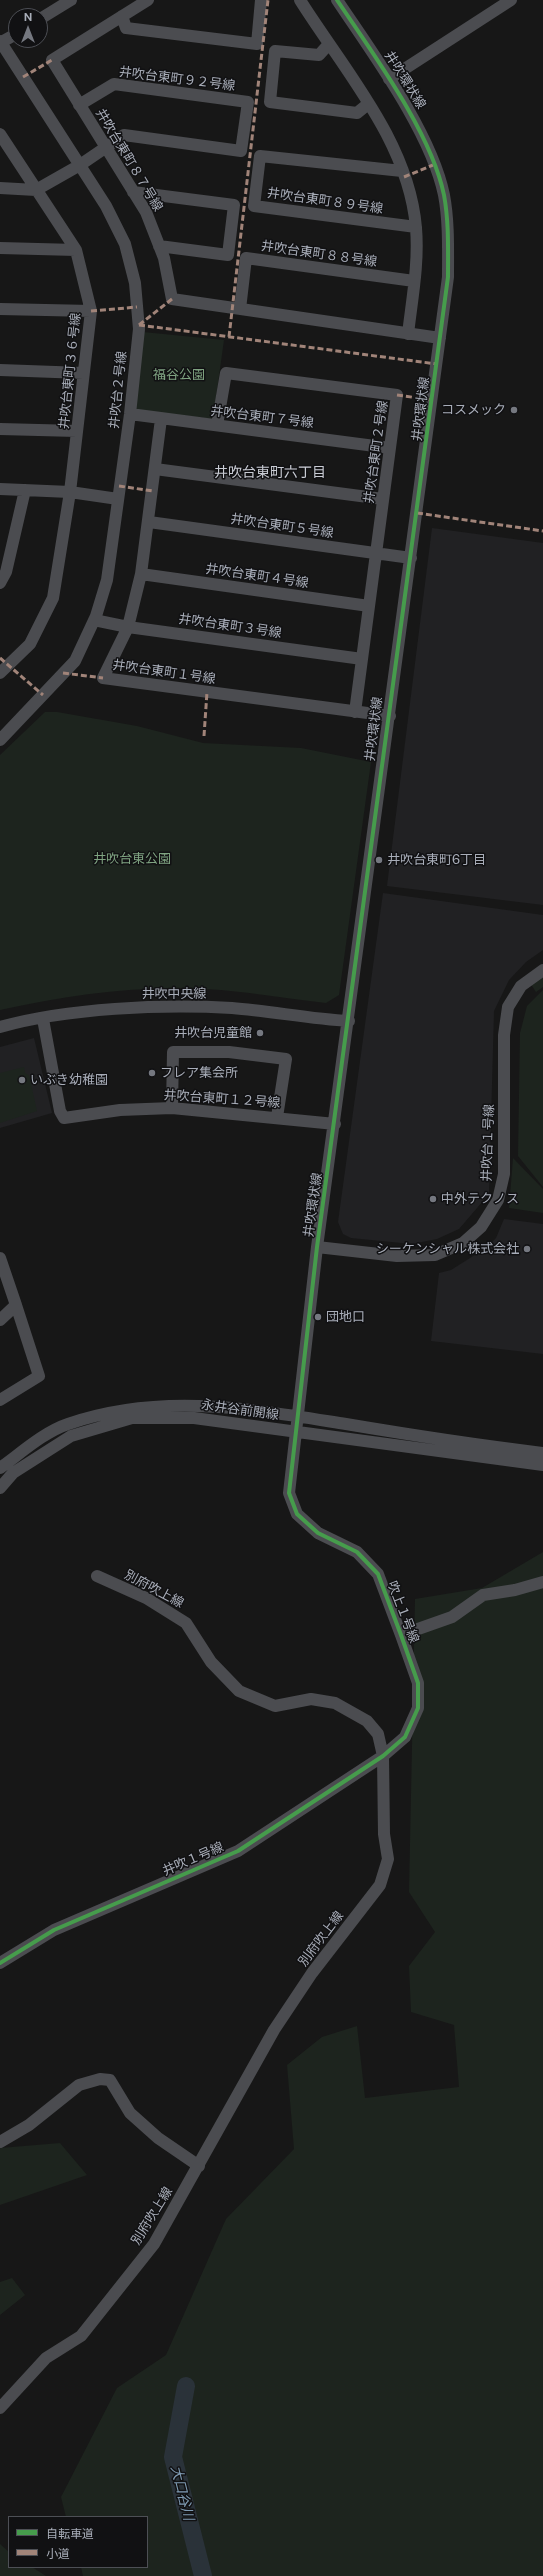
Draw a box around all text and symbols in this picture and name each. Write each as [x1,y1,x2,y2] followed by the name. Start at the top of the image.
[8,8,48,48] north arrow
[24,11,32,23] text: N
[381,48,429,112] street label: 井吹環状線
[118,64,236,94] street label: 井吹台東町９２号線
[92,106,166,214] street label: 井吹台東町８７号線
[266,185,384,217] street label: 井吹台東町８９号線
[260,238,378,270] street label: 井吹台東町８８号線
[56,312,84,430] street label: 井吹台東町３６号線
[106,350,130,430] street label: 井吹台２号線
[153,367,205,383] park label: 福谷公園
[409,376,433,442] street label: 井吹環状線
[361,399,391,505] street label: 井吹台東町２号線
[441,402,506,418] place label: コスメック
[209,403,315,431] street label: 井吹台東町７号線
[509,405,519,415] marker: コスメック
[214,465,326,481] district label: 井吹台東町六丁目
[229,511,335,541] street label: 井吹台東町５号線
[204,561,310,591] street label: 井吹台東町４号線
[177,611,283,641] street label: 井吹台東町３号線
[111,657,217,687] street label: 井吹台東町１号線
[362,696,386,762] street label: 井吹環状線
[93,851,171,867] park label: 井吹台東公園
[387,852,486,868] place label: 井吹台東町6丁目
[374,855,384,865] marker: 井吹台東町6丁目
[142,986,206,1002] street label: 井吹中央線
[174,1025,252,1041] place label: 井吹台児童館
[255,1028,265,1038] marker: 井吹台児童館
[160,1065,238,1081] place label: フレア集会所
[147,1068,157,1078] marker: フレア集会所
[30,1072,108,1088] place label: いぶき幼稚園
[17,1075,27,1085] marker: いぶき幼稚園
[163,1087,281,1111] street label: 井吹台東町１２号線
[479,1104,497,1182] street label: 井吹台１号線
[301,1172,325,1238] street label: 井吹環状線
[441,1191,519,1207] place label: 中外テクノス
[428,1194,438,1204] marker: 中外テクノス
[376,1241,519,1257] place label: シーケンシャル株式会社
[522,1244,532,1254] marker: シーケンシャル株式会社
[326,1309,365,1325] place label: 団地口
[313,1312,323,1322] marker: 団地口
[200,1397,280,1423] street label: 永井谷前開線
[122,1567,186,1611] street label: 別府吹上線
[384,1579,422,1645] street label: 吹上１号線
[160,1839,226,1879] street label: 井吹１号線
[295,1908,347,1970] street label: 別府吹上線
[128,2184,176,2248] street label: 別府吹上線
[167,2464,197,2522] water label: 大口谷川
[8,2516,148,2568] legend
[46,2527,94,2541] text: 自転車道
[46,2547,70,2561] text: 小道

